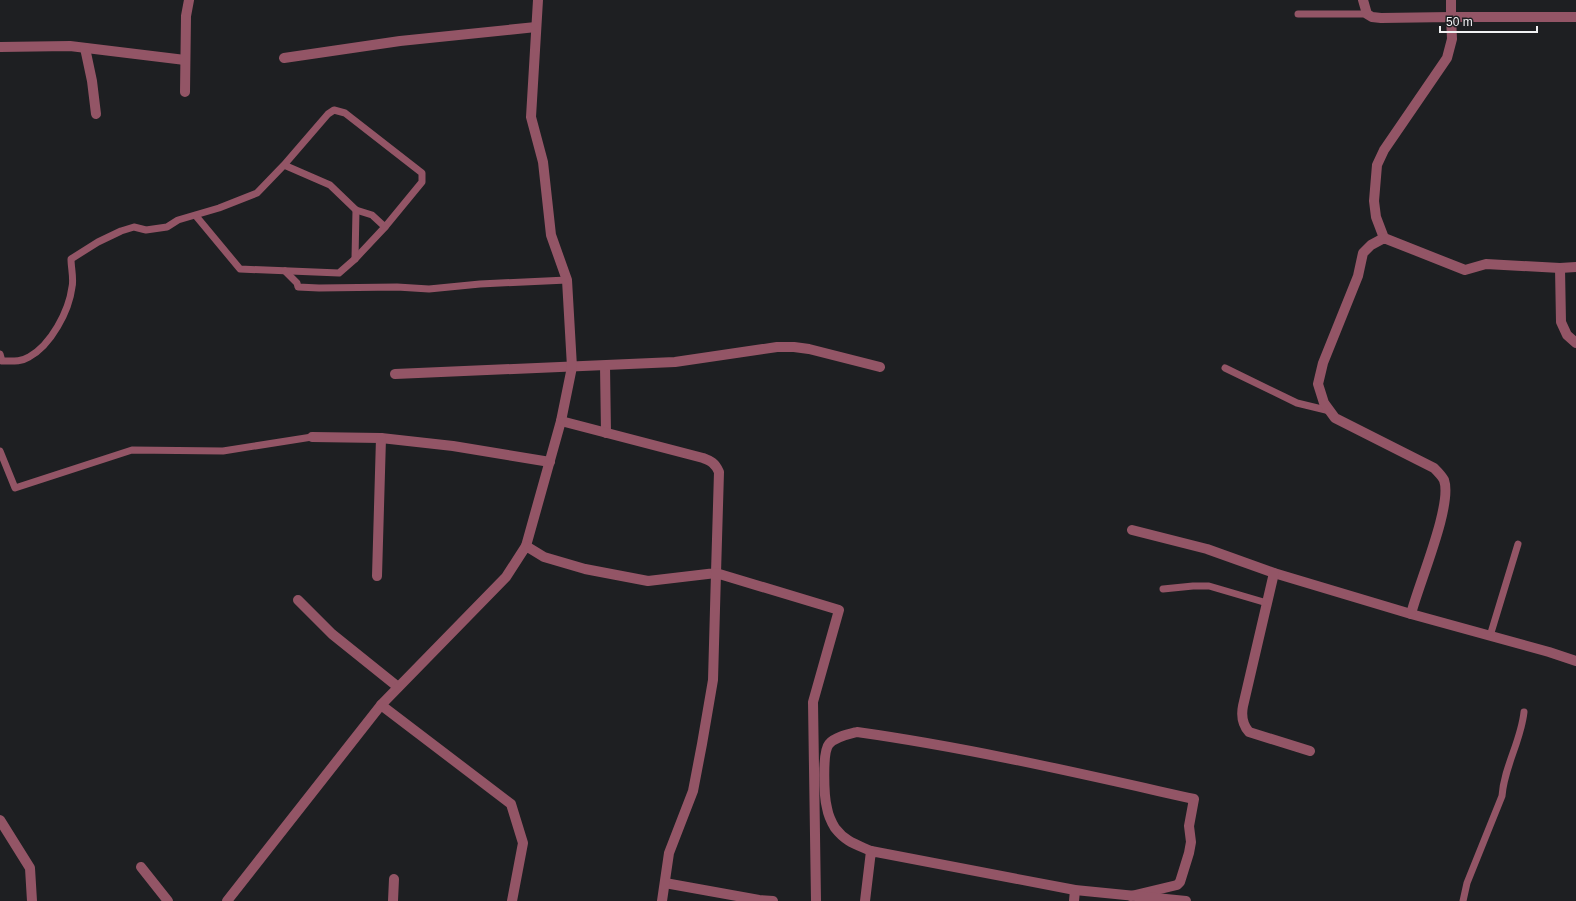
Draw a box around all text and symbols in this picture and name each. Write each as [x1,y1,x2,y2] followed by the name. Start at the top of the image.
[1440,8,1537,34] scale bar
[1446,15,1473,29] text: 50 m

